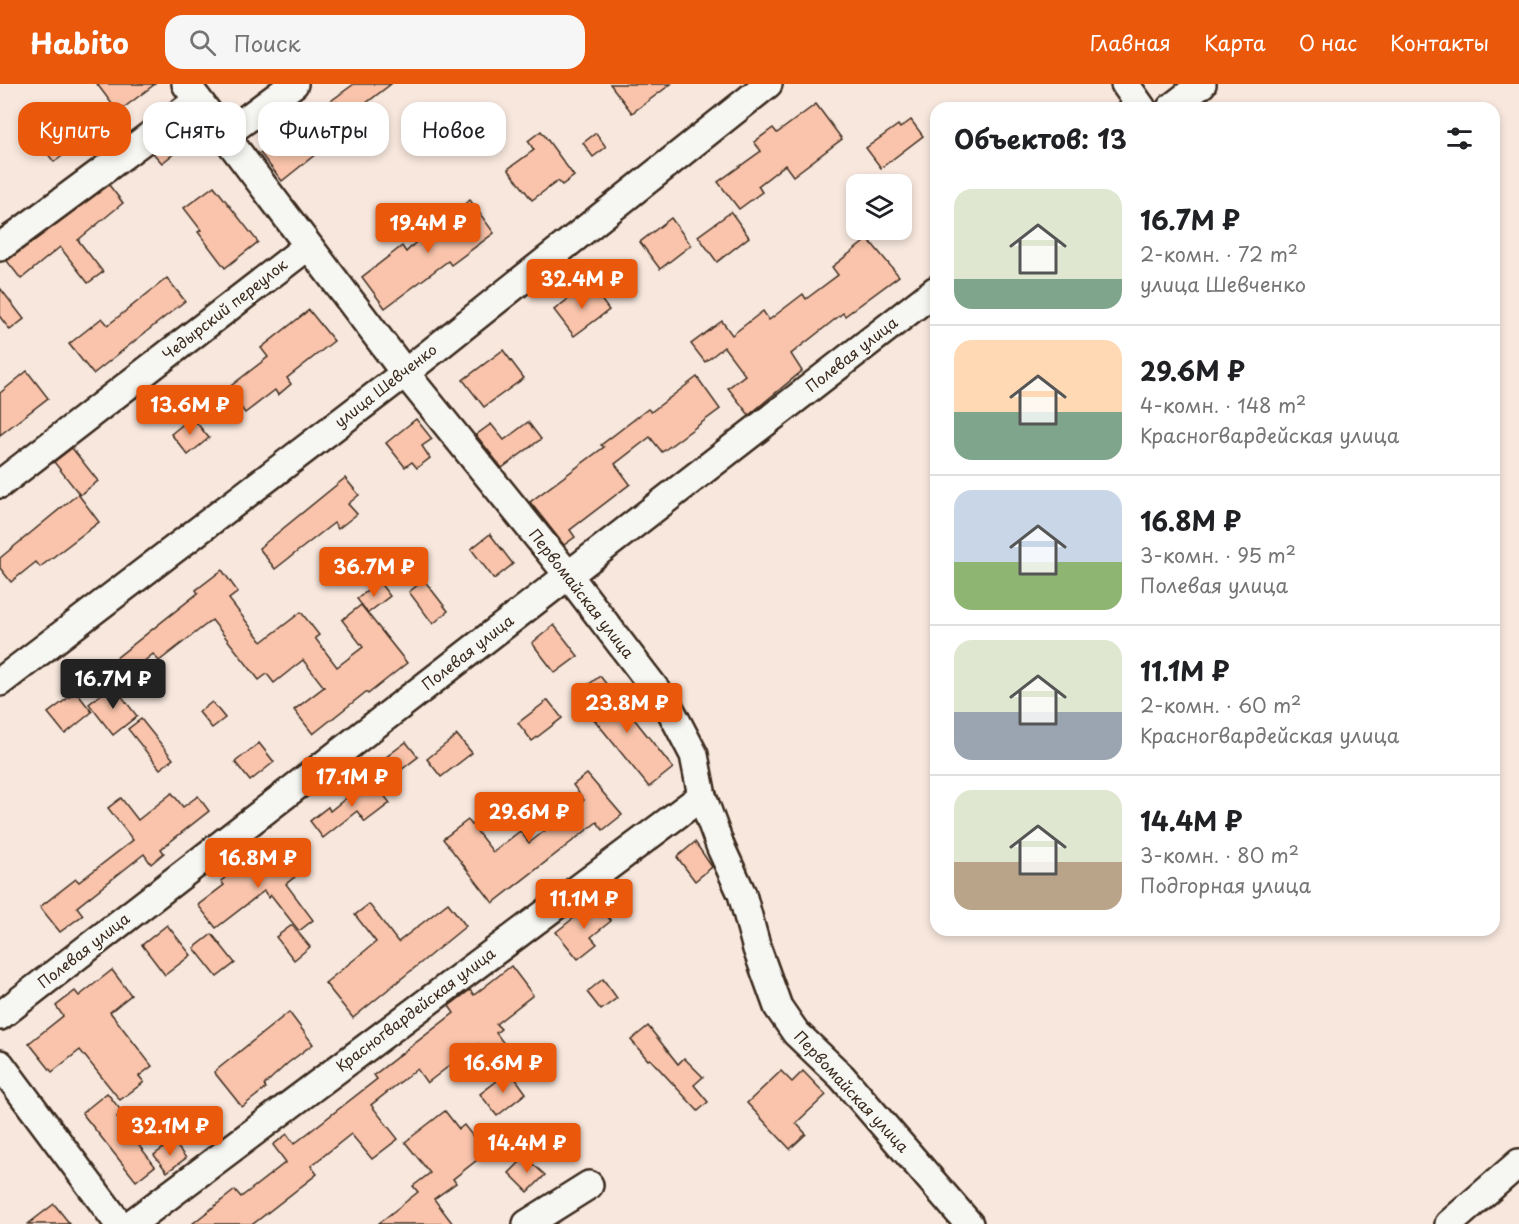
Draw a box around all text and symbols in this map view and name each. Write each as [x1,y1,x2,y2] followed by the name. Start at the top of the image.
[165,15,585,69] search box
[30,21,129,64] text: Habito
[186,26,219,59] icon: search
[234,26,301,59] text: Поиск
[1090,26,1171,58] text: Главная
[1204,26,1266,58] text: Карта
[1299,26,1357,58] text: О нас
[1390,26,1489,58] text: Контакты
[18,102,131,156] chip: Купить
[143,102,246,156] chip: Снять
[258,102,389,156] chip: Фильтры
[401,102,506,156] chip: Новое
[954,119,1127,158] text: Объектов: 13
[1443,122,1476,155] icon: filters
[846,174,912,240] map controls
[846,174,912,240] button: layers
[1140,200,1240,239] text: 16.7M ₽
[373,203,483,254] pin: 19.4M ₽
[390,207,466,237] text: 19.4M ₽
[1002,213,1074,285] icon: home
[1140,239,1298,269] text: 2-комн. · 72 m²
[157,252,292,365] street label: Чедырский переулок
[527,259,637,310] pin: 32.4M ₽
[541,263,623,293] text: 32.4M ₽
[1140,269,1306,299] text: улица Шевченко
[800,310,902,397] street label: Полевая улица
[329,337,441,432] street label: улица Шевченко
[1140,351,1245,390] text: 29.6M ₽
[1002,364,1074,436] icon: home
[135,385,245,436] pin: 13.6M ₽
[150,389,230,419] text: 13.6M ₽
[1140,390,1306,420] text: 4-комн. · 148 m²
[1140,420,1399,450] text: Красногвардейская улица
[1140,501,1241,540] text: 16.8M ₽
[1002,514,1074,586] icon: home
[524,523,641,663] street label: Первомайская улица
[1140,540,1296,570] text: 3-комн. · 95 m²
[319,547,429,598] pin: 36.7M ₽
[333,551,415,581] text: 36.7M ₽
[1140,570,1288,600] text: Полевая улица
[416,608,518,695] street label: Полевая улица
[1140,651,1229,690] text: 11.1M ₽
[58,659,168,710] pin: 16.7M ₽
[75,663,151,693] text: 16.7M ₽
[1002,664,1074,736] icon: home
[572,683,682,734] pin: 23.8M ₽
[585,687,669,717] text: 23.8M ₽
[1140,690,1301,720] text: 2-комн. · 60 m²
[1140,720,1399,750] text: Красногвардейская улица
[297,757,407,808] pin: 17.1M ₽
[316,761,388,791] text: 17.1M ₽
[474,792,584,843] pin: 29.6M ₽
[489,796,569,826] text: 29.6M ₽
[1140,801,1242,840] text: 14.4M ₽
[1002,814,1074,886] icon: home
[203,838,313,889] pin: 16.8M ₽
[1140,840,1299,870] text: 3-комн. · 80 m²
[219,842,297,872] text: 16.8M ₽
[1140,870,1311,900] text: Подгорная улица
[529,879,639,930] pin: 11.1M ₽
[550,883,618,913] text: 11.1M ₽
[32,906,134,993] street label: Полевая улица
[331,941,500,1076] street label: Красногвардейская улица
[789,1025,915,1157] street label: Первомайская улица
[448,1043,558,1094] pin: 16.6M ₽
[463,1047,543,1077] text: 16.6M ₽
[115,1106,225,1157] pin: 32.1M ₽
[131,1110,209,1140] text: 32.1M ₽
[472,1123,582,1174] pin: 14.4M ₽
[488,1127,566,1157] text: 14.4M ₽

